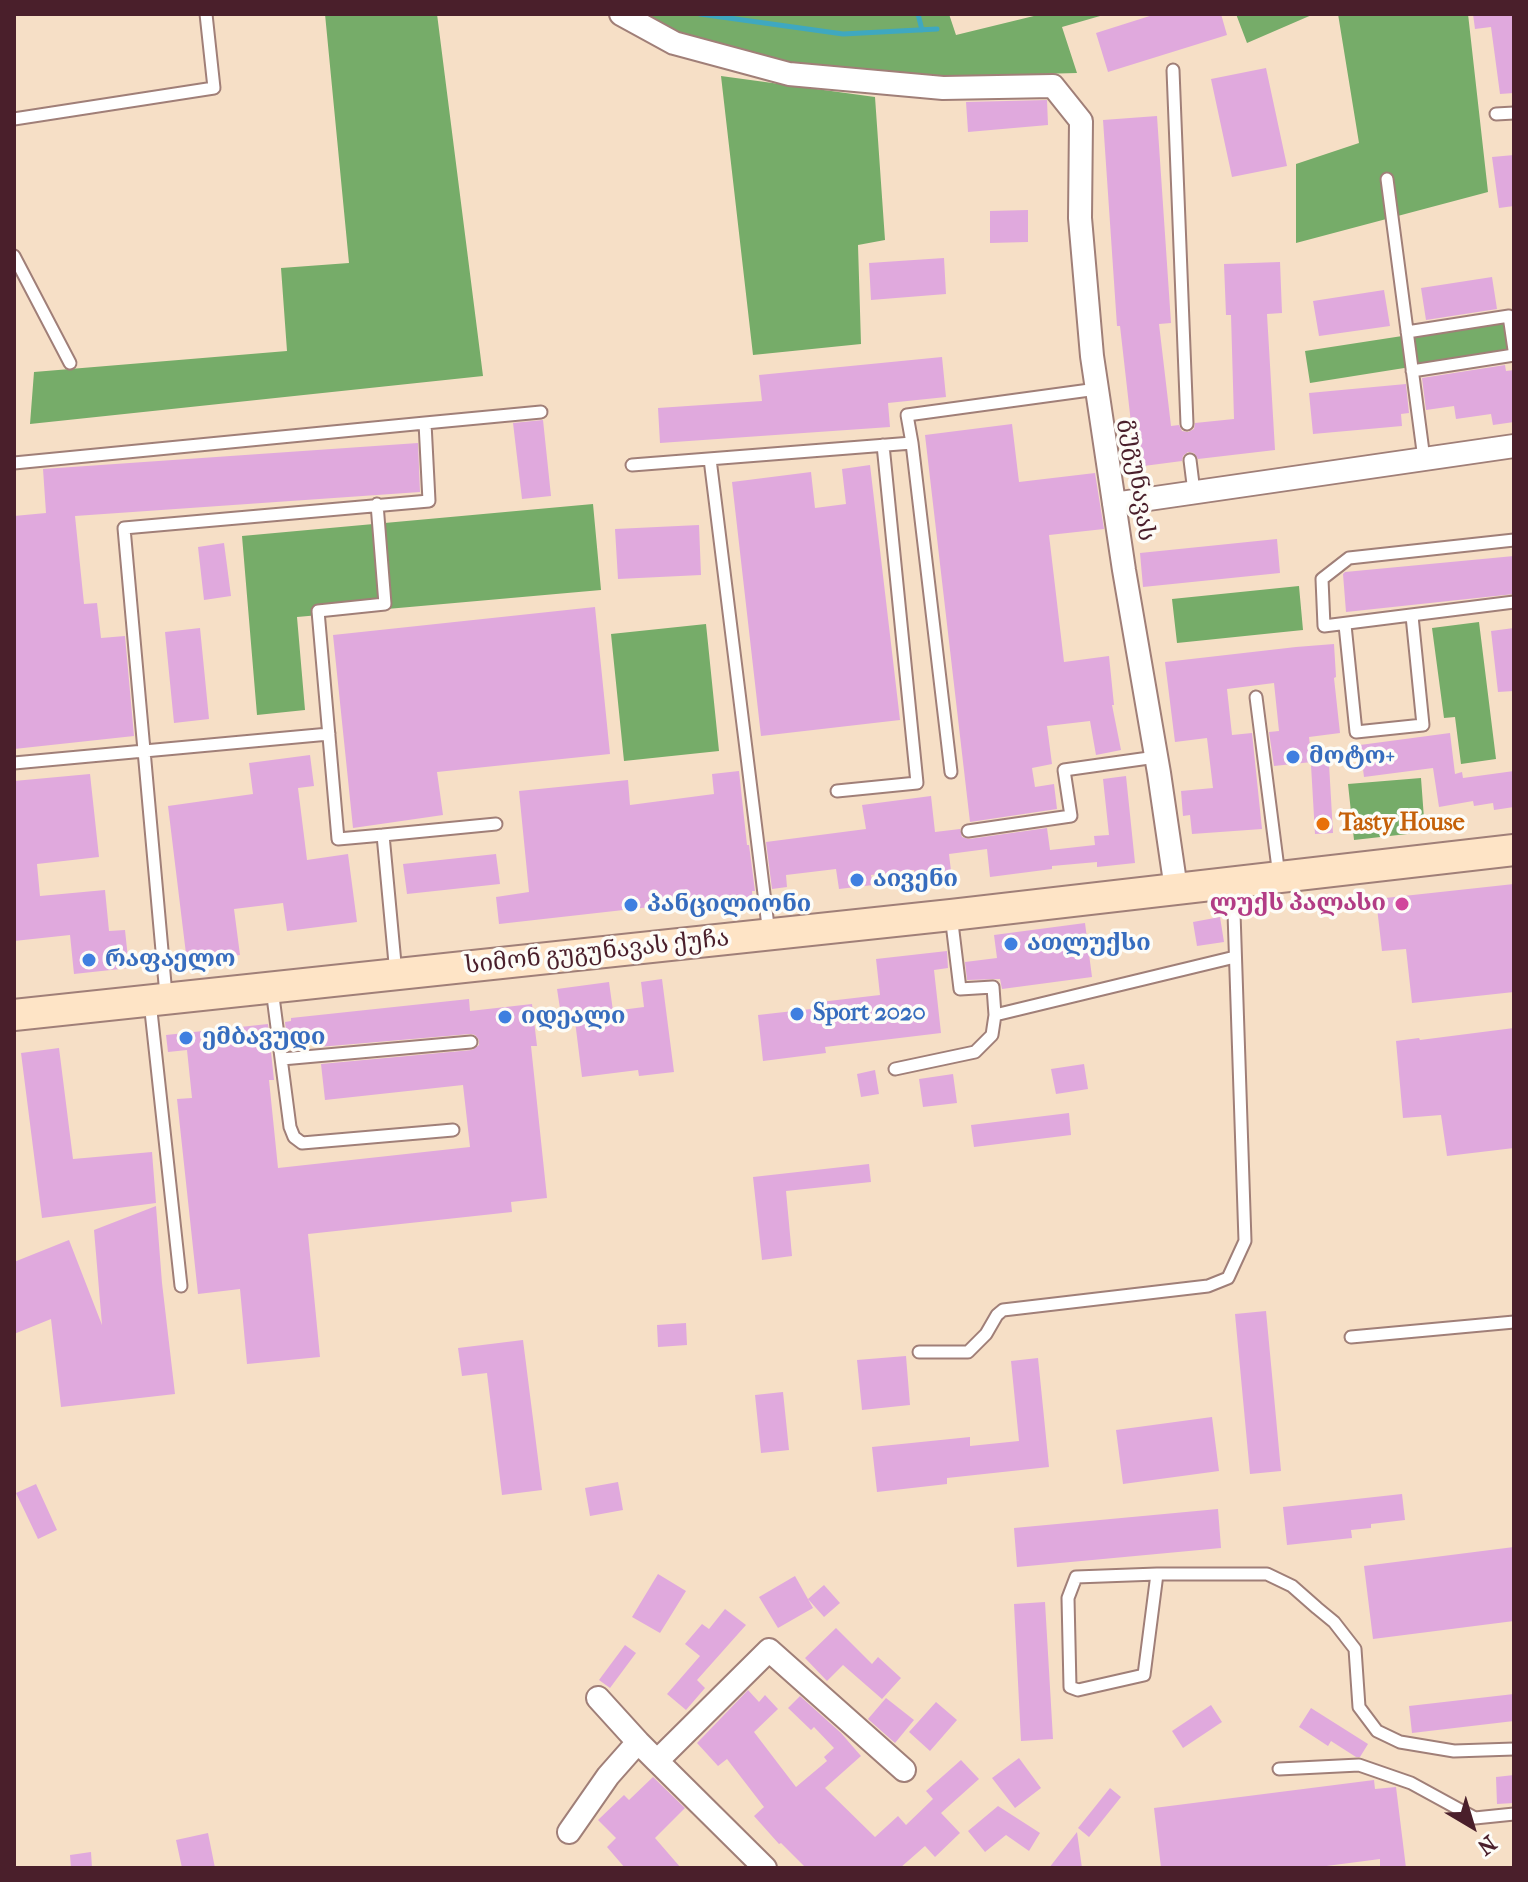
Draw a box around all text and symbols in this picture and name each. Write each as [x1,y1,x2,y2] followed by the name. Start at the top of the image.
[1114,417,1160,543] street label: გუგუნავას
[1309,743,1395,771] place label: მოტო+
[1284,748,1302,766] marker: მოტო+
[1339,810,1465,838] place label: Tasty House
[1314,815,1332,833] marker: Tasty House
[873,866,958,894] place label: აივენი
[848,871,866,889] marker: აივენი
[1210,890,1386,918] place label: ლუქს პალასი
[647,891,811,919] place label: პანცილიონი
[1393,895,1411,913] marker: ლუქს პალასი
[622,896,640,914] marker: პანცილიონი
[463,925,731,981] street label: სიმონ გუგუნავას ქუჩა
[1027,930,1151,958] place label: ათლუქსი
[1002,935,1020,953] marker: ათლუქსი
[105,946,235,974] place label: რაფაელო
[80,951,98,969] marker: რაფაელო
[813,1000,926,1028] place label: Sport 2020
[521,1003,625,1031] place label: იდეალი
[788,1005,806,1023] marker: Sport 2020
[496,1008,514,1026] marker: იდეალი
[202,1024,326,1052] place label: ემბავუდი
[177,1029,195,1047] marker: ემბავუდი
[1432,1786,1512,1866] north arrow
[1472,1830,1501,1860] text: N

